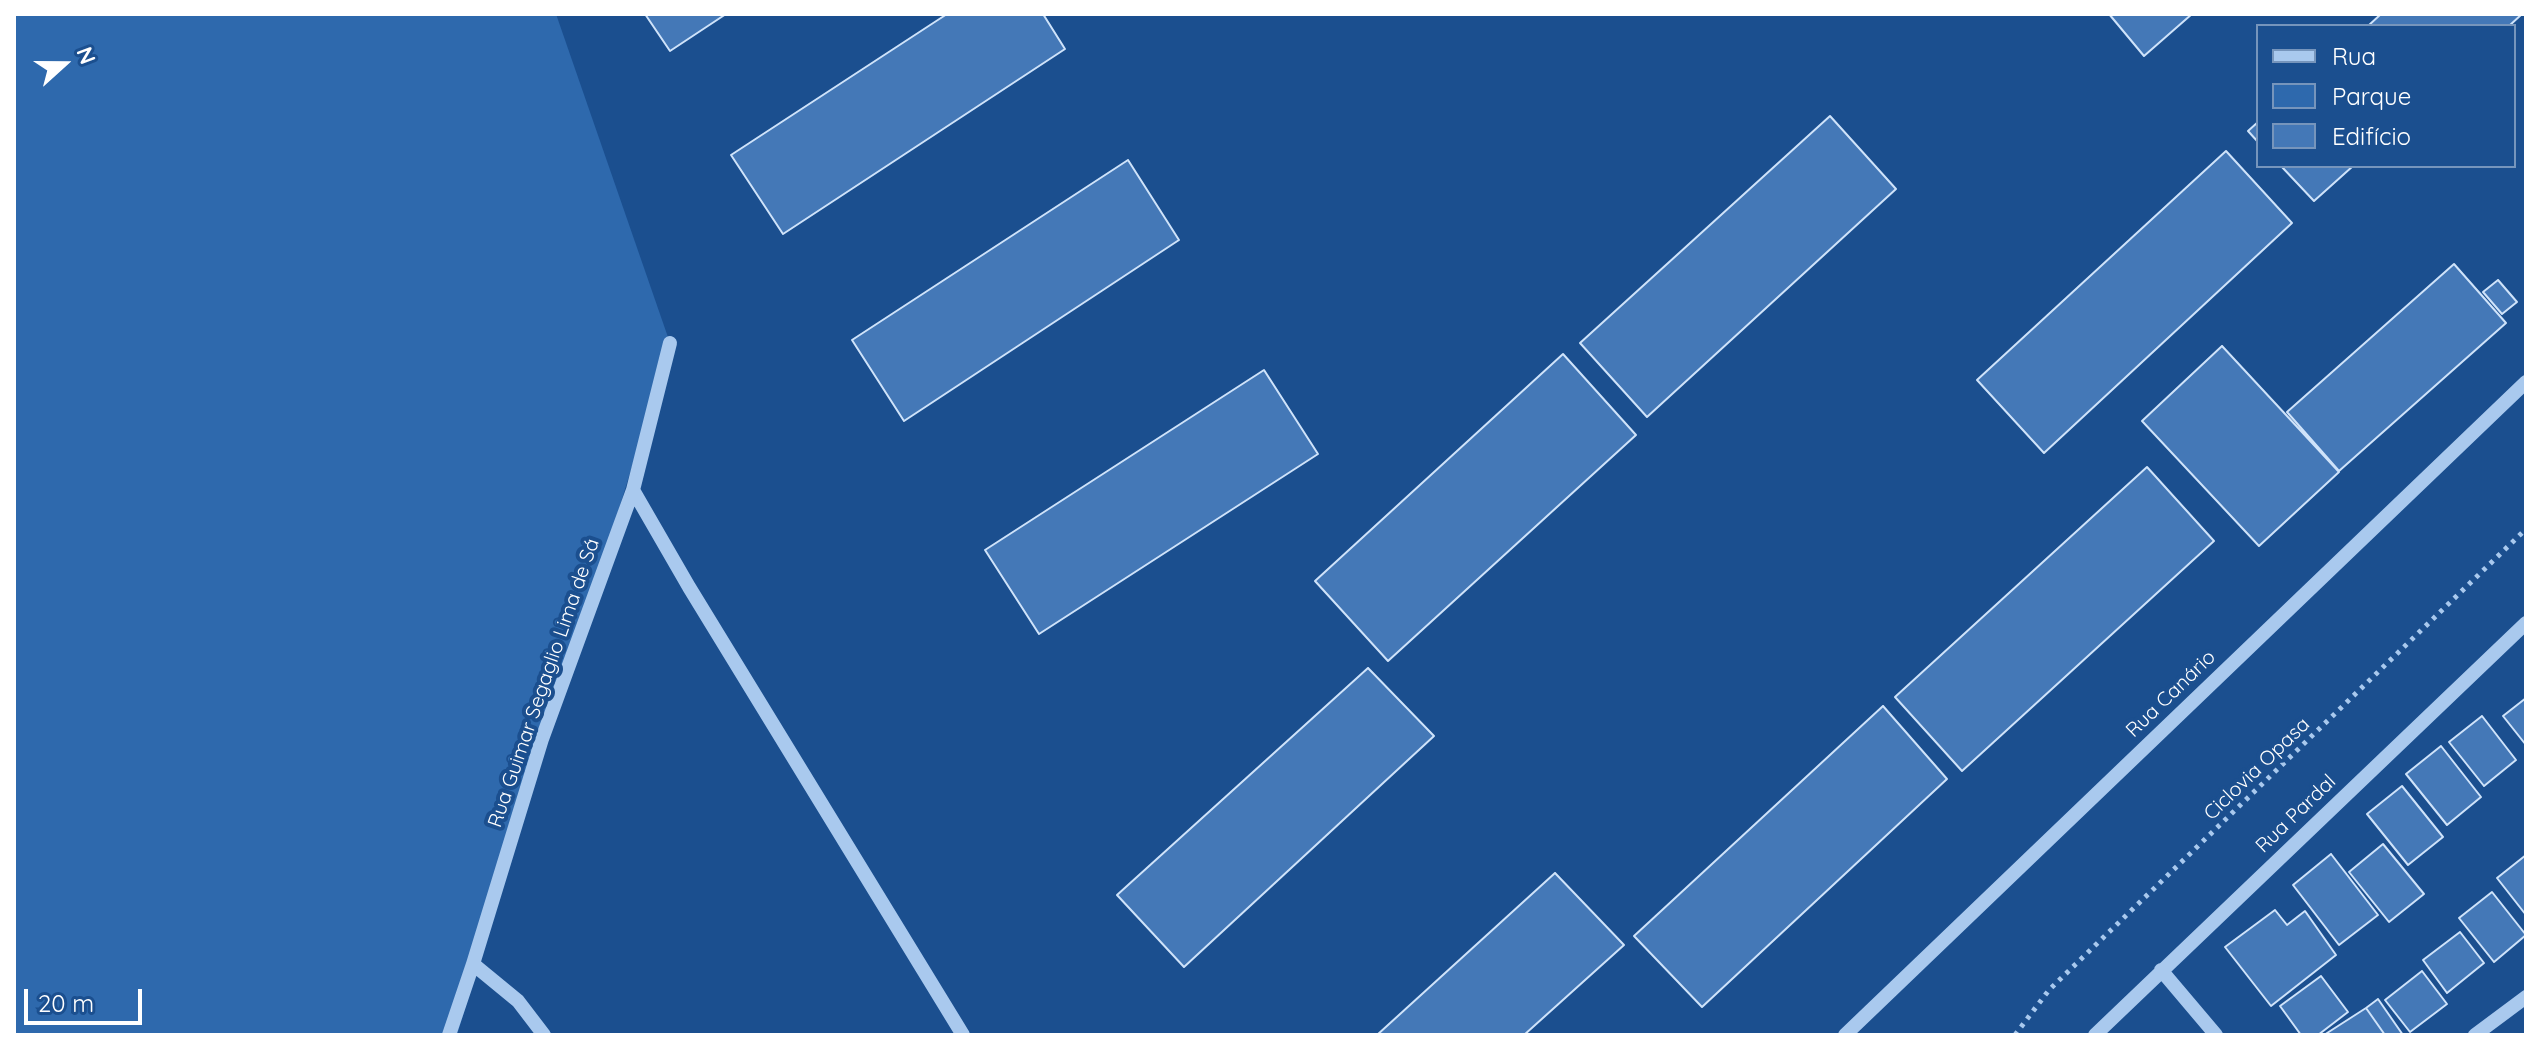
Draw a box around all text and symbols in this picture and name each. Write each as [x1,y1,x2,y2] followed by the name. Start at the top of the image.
[24,24,104,104] north arrow
[2256,24,2516,168] legend
[2332,41,2376,71] text: Rua
[70,43,102,68] text: N
[2332,81,2411,111] text: Parque
[2332,121,2411,151] text: Edifício
[483,535,605,831] street label: Rua Guimar Segaglio Lima de Sá
[2121,645,2221,743] street label: Rua Canário
[2199,713,2315,825] street label: Ciclovia Opasa
[2251,770,2341,858] street label: Rua Pardal
[28,973,146,1023] scale bar
[38,988,94,1018] text: 20 m

